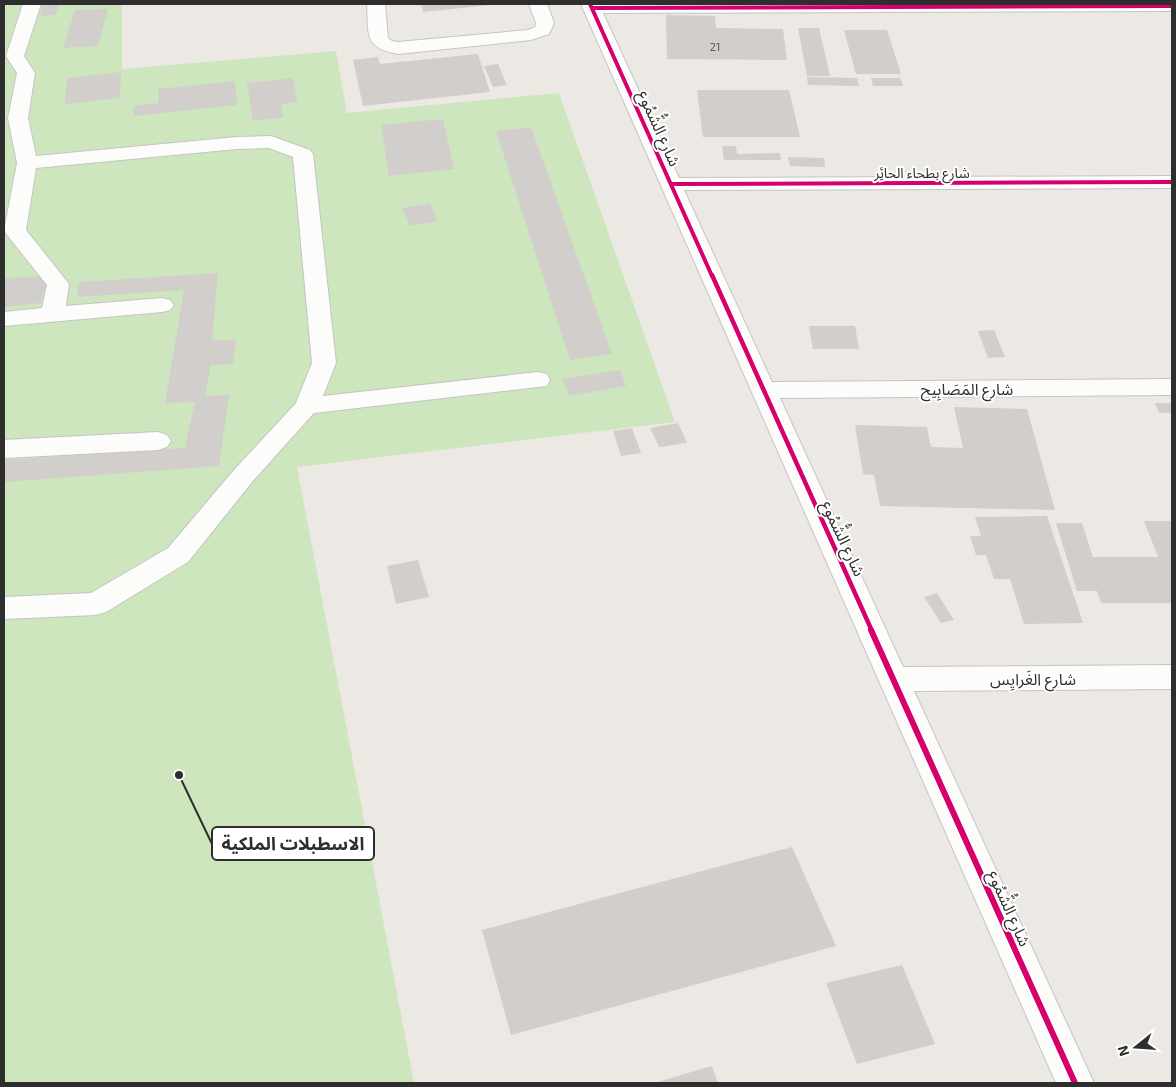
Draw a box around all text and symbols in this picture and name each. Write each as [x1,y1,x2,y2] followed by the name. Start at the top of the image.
[710,40,720,53] house number: 21
[631,86,688,171] street label: شارع الشُّمُوع
[873,164,970,184] street label: شارع بطحاء الحائِر
[921,379,1013,402] street label: شارع المَصَابِيح
[815,496,873,581] street label: شارع الشُّمُوع
[990,669,1076,692] street label: شارع الغَرايِس
[212,827,374,860] callout: الاسطبلات الملكية
[222,832,364,854] text: الاسطبلات الملكية
[981,866,1038,951] street label: شارع الشُّمُوع
[1111,1022,1161,1072] north arrow
[1113,1044,1133,1058] text: N

